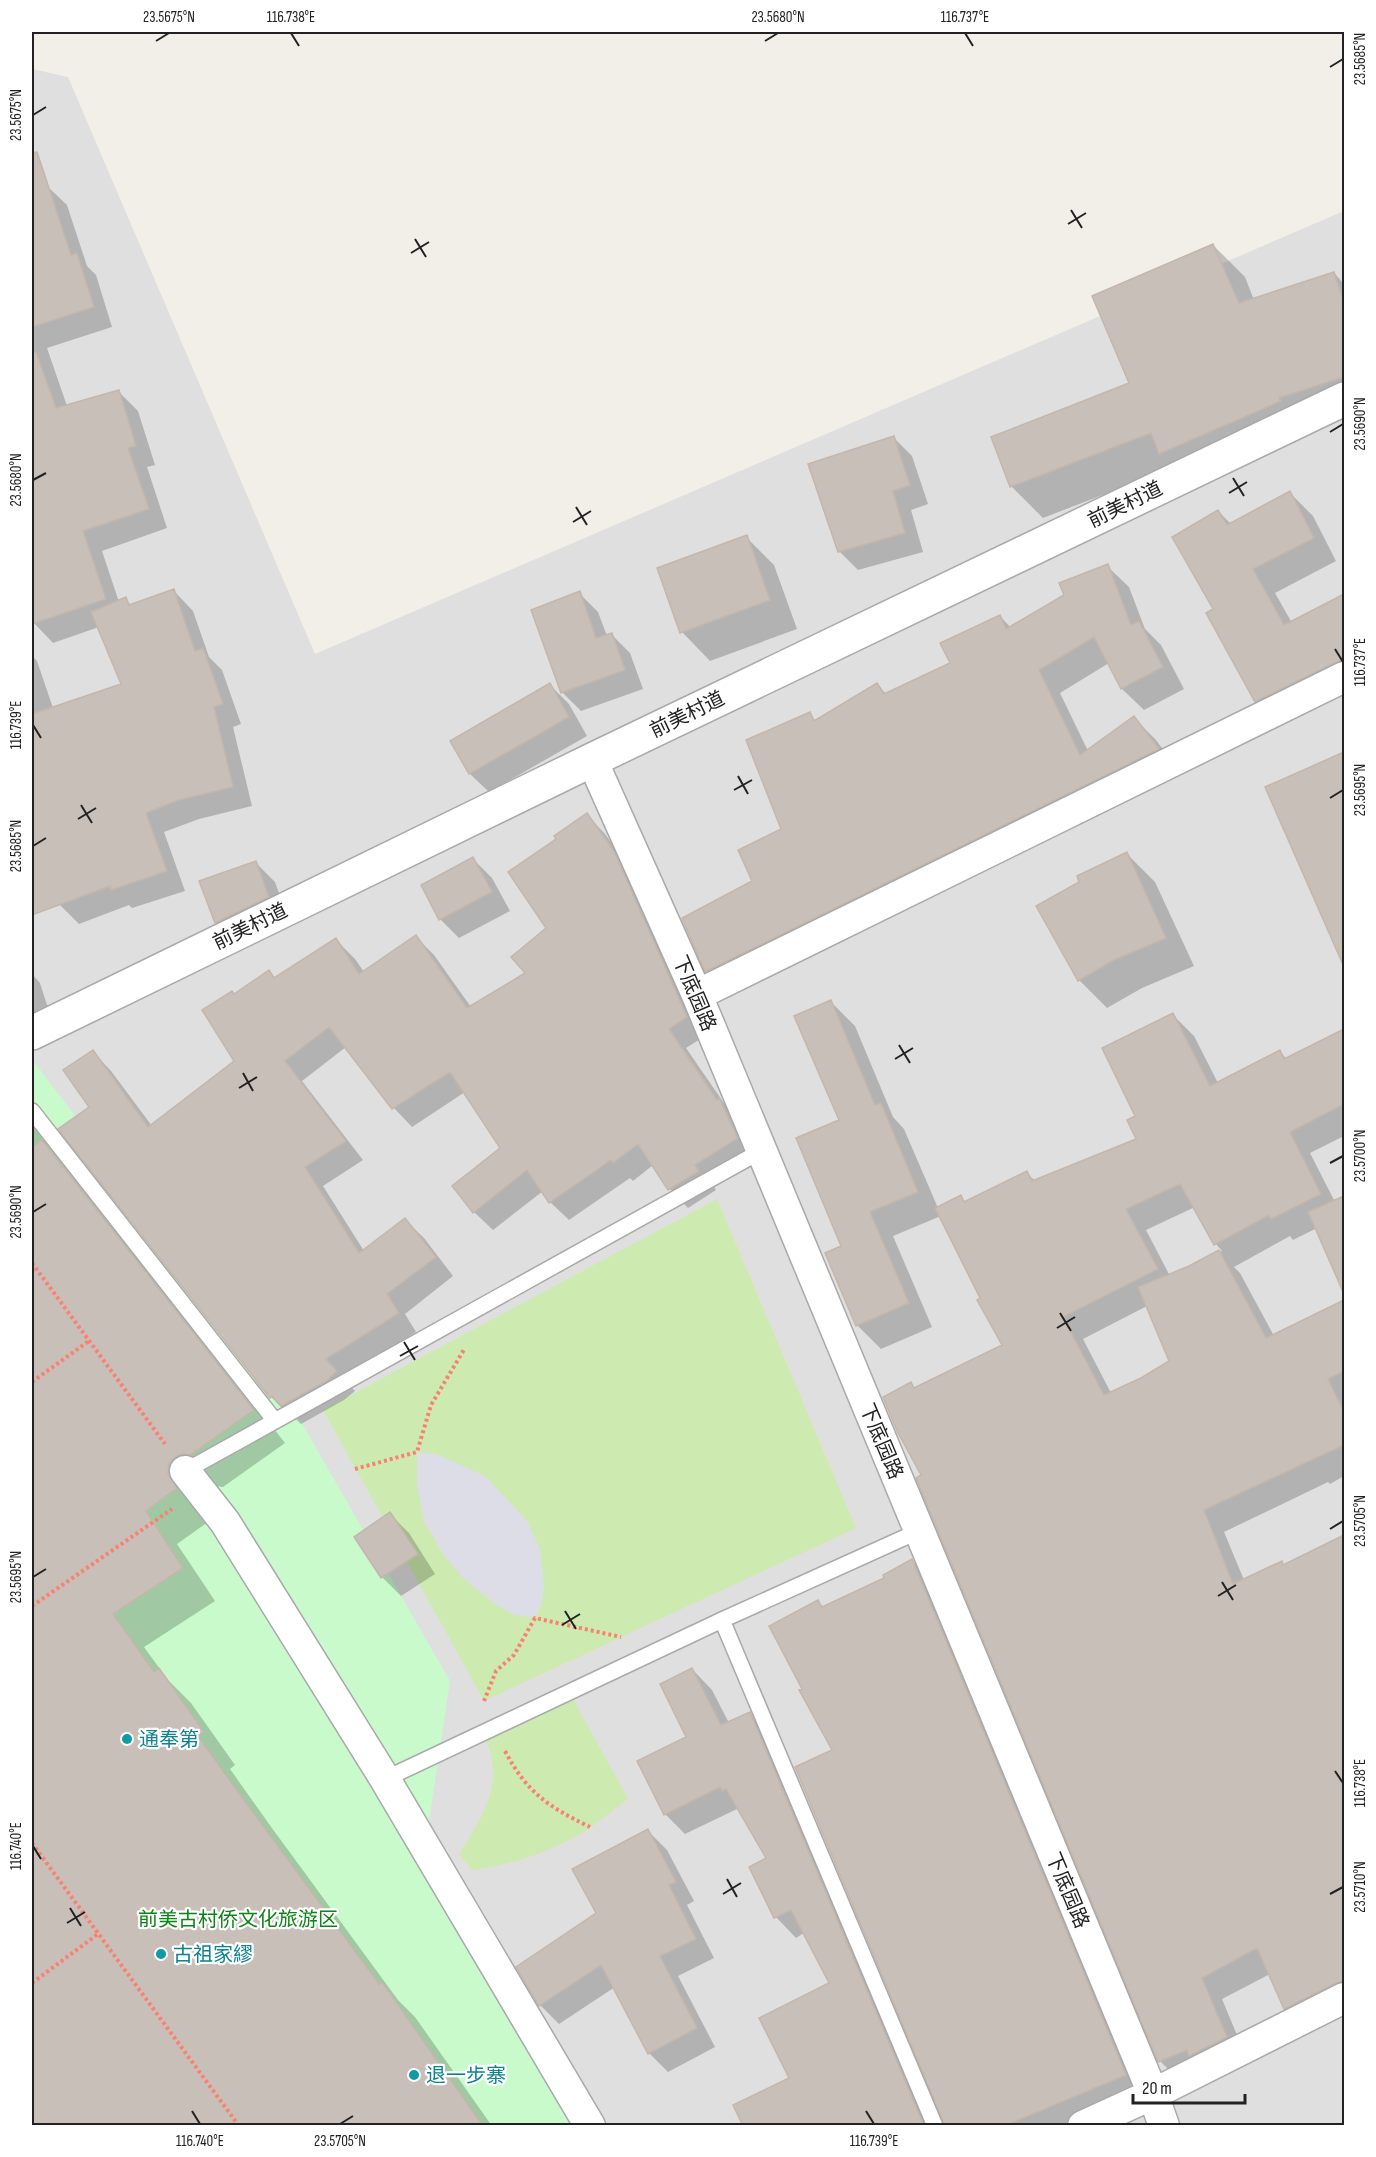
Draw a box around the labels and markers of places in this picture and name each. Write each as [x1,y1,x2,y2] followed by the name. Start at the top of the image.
[139,1728,199,1752] place label: 通奉第
[120,1732,134,1746] marker: 通奉第
[173,1943,253,1967] place label: 古祖家繆
[154,1947,168,1961] marker: 古祖家繆
[426,2064,506,2088] place label: 退一步寨
[407,2068,421,2082] marker: 退一步寨

